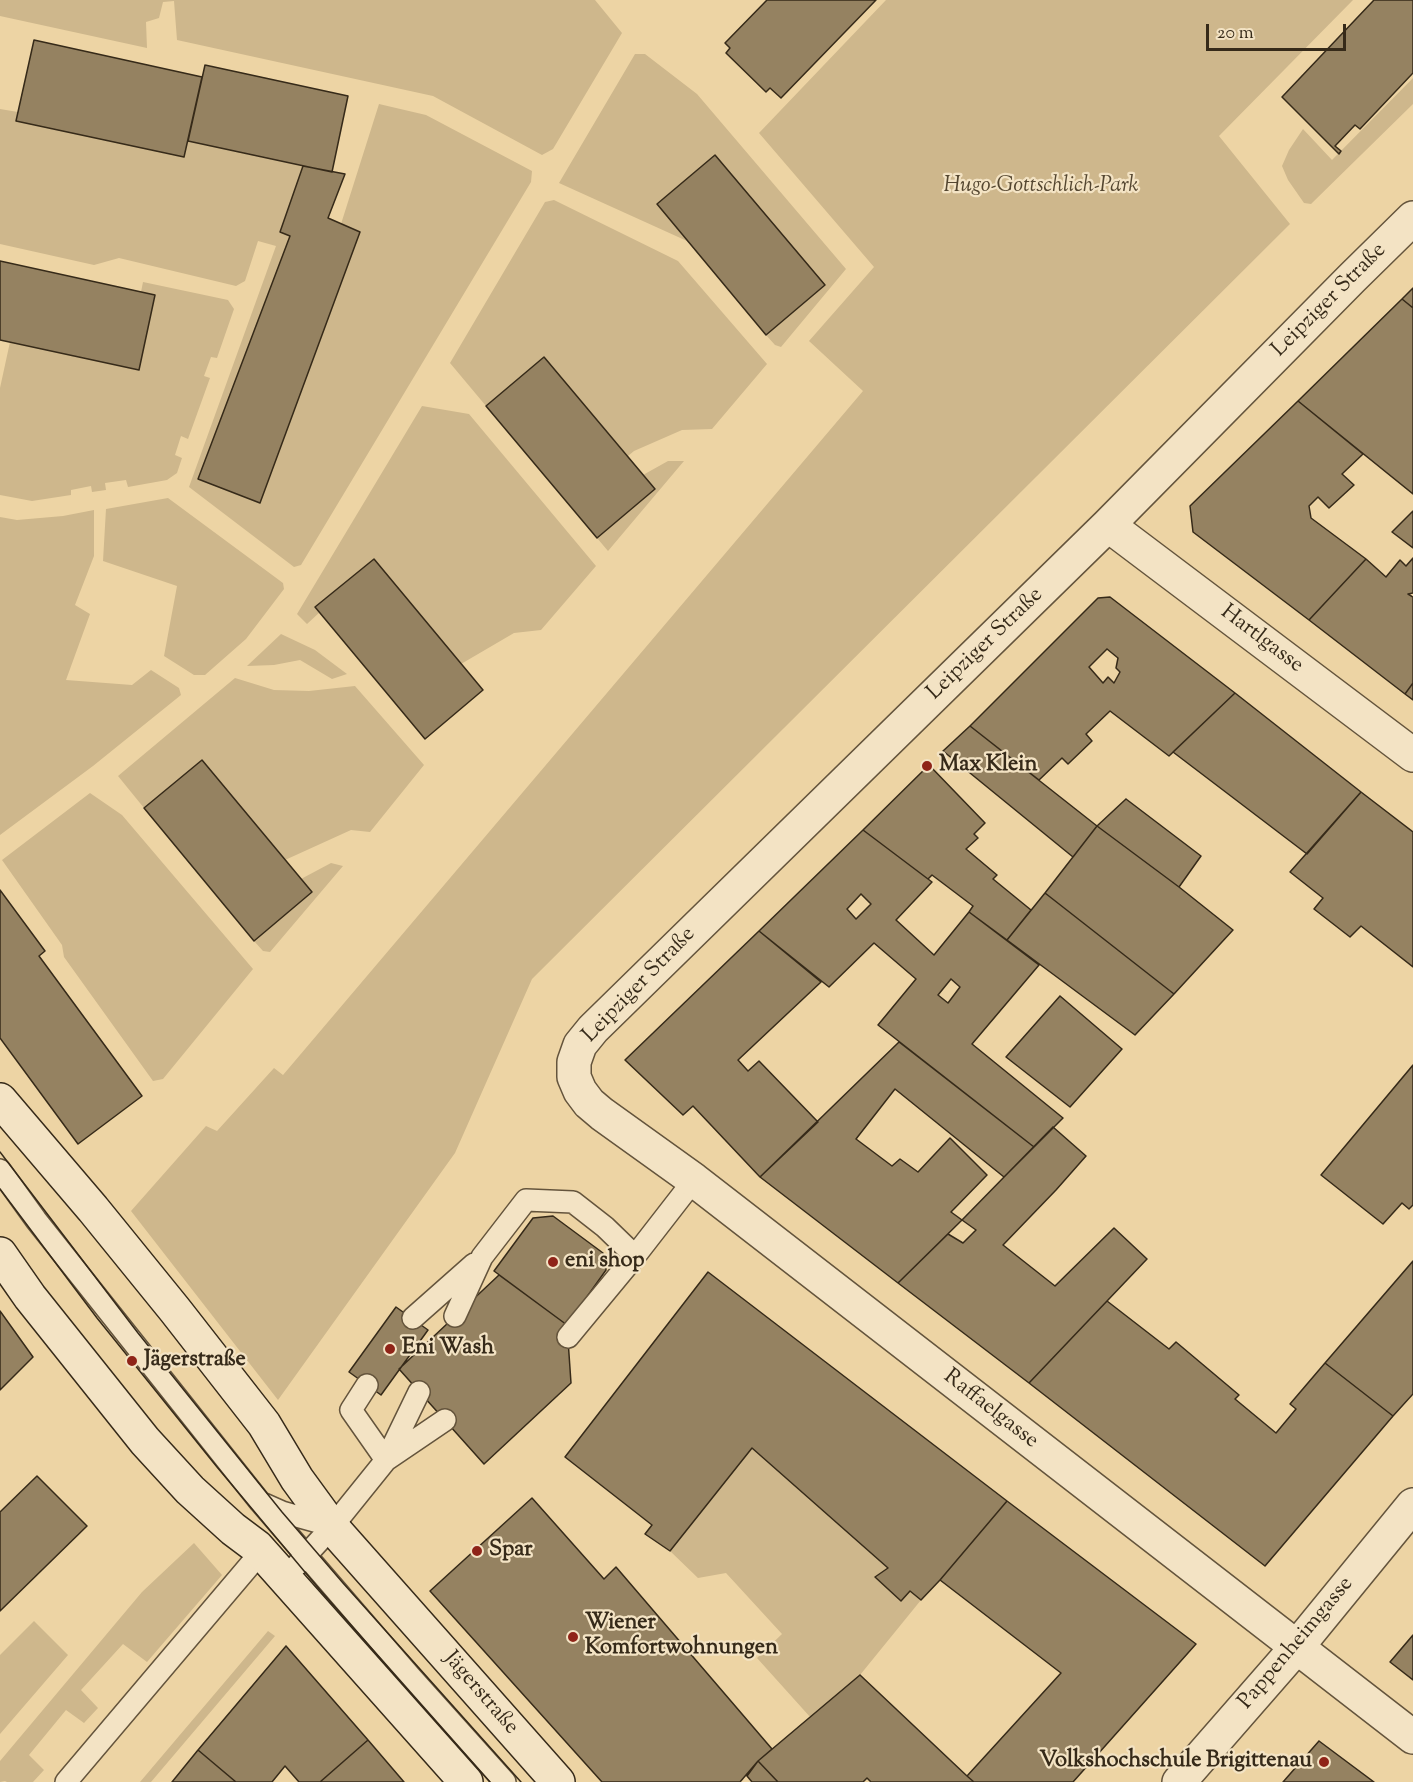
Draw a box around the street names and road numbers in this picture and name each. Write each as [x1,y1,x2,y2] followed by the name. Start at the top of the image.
[1267,238,1393,364] street label: Leipziger Straße
[923,583,1049,707] street label: Leipziger Straße
[1214,600,1308,680] street label: Hartlgasse
[578,923,702,1049] street label: Leipziger Straße
[937,1365,1043,1455] street label: Raffaelgasse
[1234,1572,1360,1716] street label: Pappenheimgasse
[437,1647,523,1741] street label: Jägerstraße

